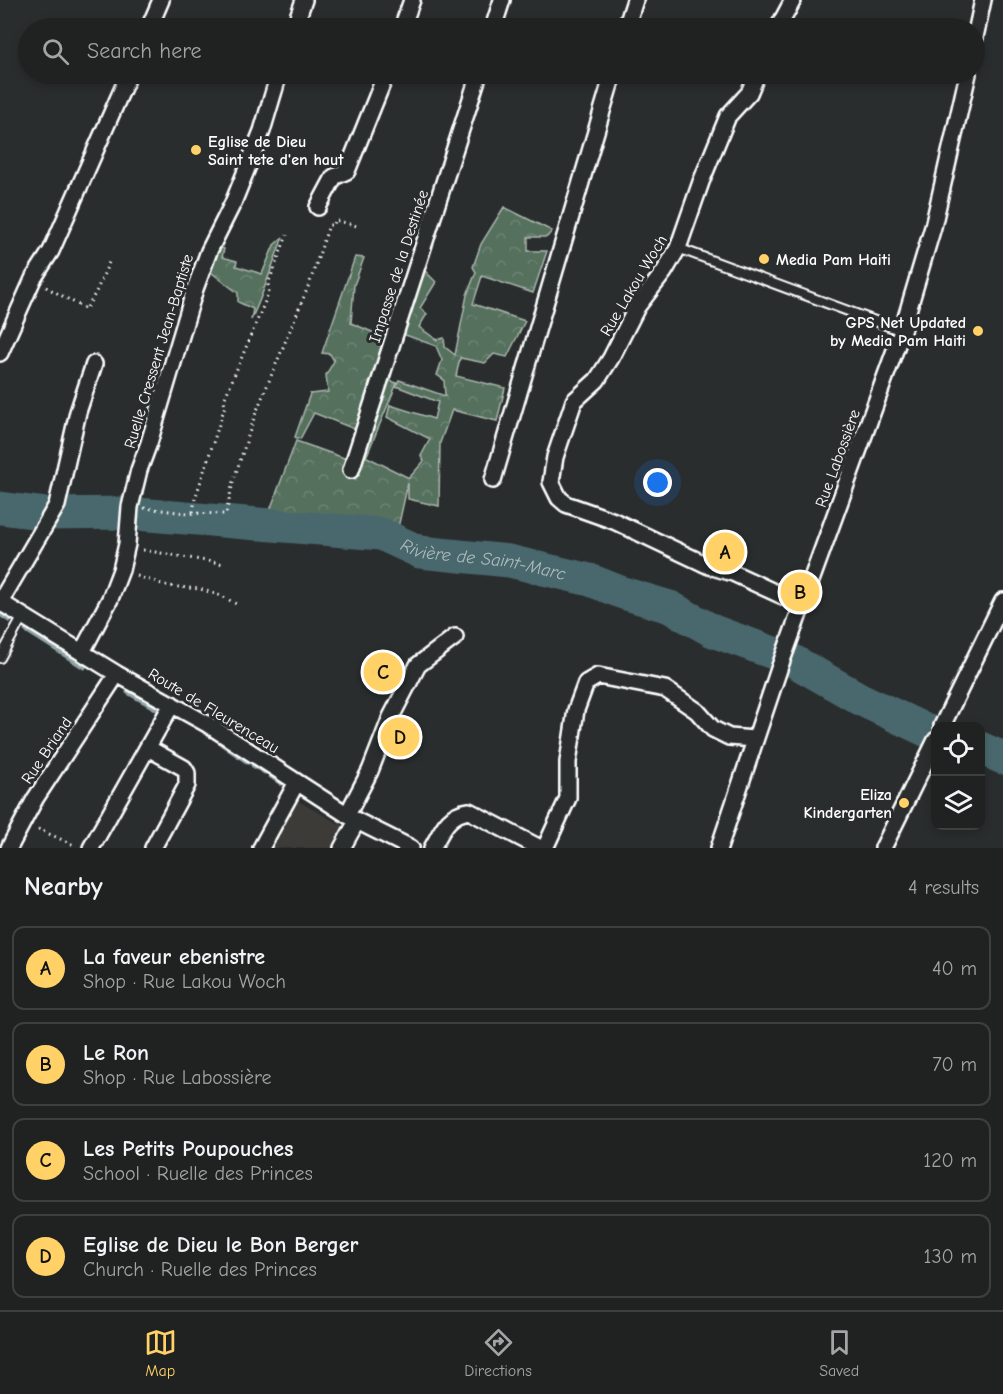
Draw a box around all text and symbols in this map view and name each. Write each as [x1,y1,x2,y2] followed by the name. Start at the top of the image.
[18,18,985,84] search box
[39,35,72,68] icon: search
[87,38,202,64] text: Search here
[208,133,344,169] place label: Eglise de Dieu Saint tete d'en haut
[189,143,203,157] marker: Eglise de Dieu Saint tete d'en haut
[366,188,432,345] street label: Impasse de la Destinée
[597,232,671,339] street label: Rue Lakou Woch
[776,251,891,269] place label: Media Pam Haiti
[121,252,197,451] street label: Ruelle Cressent Jean-Baptiste
[757,252,771,266] marker: Media Pam Haiti
[830,314,966,350] place label: GPS Net Updated by Media Pam Haiti
[971,324,985,338] marker: GPS Net Updated by Media Pam Haiti
[812,407,864,510] street label: Rue Labossière
[643,468,672,497] your location
[706,530,744,574] pin: A
[397,535,568,585] water label: Rivière de Saint-Marc
[780,570,820,614] pin: B
[364,650,403,694] pin: C
[145,665,282,757] street label: Route de Fleurenceau
[18,714,76,787] street label: Rue Briand
[380,714,420,760] pin: D
[931,722,985,830] map controls
[931,722,985,776] button: locate
[931,776,985,830] button: layers
[803,786,892,822] place label: Eliza Kindergarten
[897,796,911,810] marker: Eliza Kindergarten
[24,872,103,902] text: Nearby
[908,876,979,899] text: 4 results
[83,944,265,970] text: La faveur ebenistre
[40,957,51,980] text: A
[932,957,977,980] text: 40 m
[83,970,286,993] text: Shop · Rue Lakou Woch
[83,1040,149,1066] text: Le Ron
[39,1053,52,1076] text: B
[932,1053,977,1076] text: 70 m
[83,1066,272,1089] text: Shop · Rue Labossière
[83,1136,293,1162] text: Les Petits Poupouches
[39,1149,52,1172] text: C
[923,1149,977,1172] text: 120 m
[83,1162,313,1185] text: School · Ruelle des Princes
[83,1232,358,1258] text: Eglise de Dieu le Bon Berger
[39,1245,52,1268] text: D
[924,1245,977,1268] text: 130 m
[83,1258,317,1281] text: Church · Ruelle des Princes
[144,1326,177,1380] tab: Map
[464,1326,532,1380] tab: Directions
[819,1326,859,1380] tab: Saved

